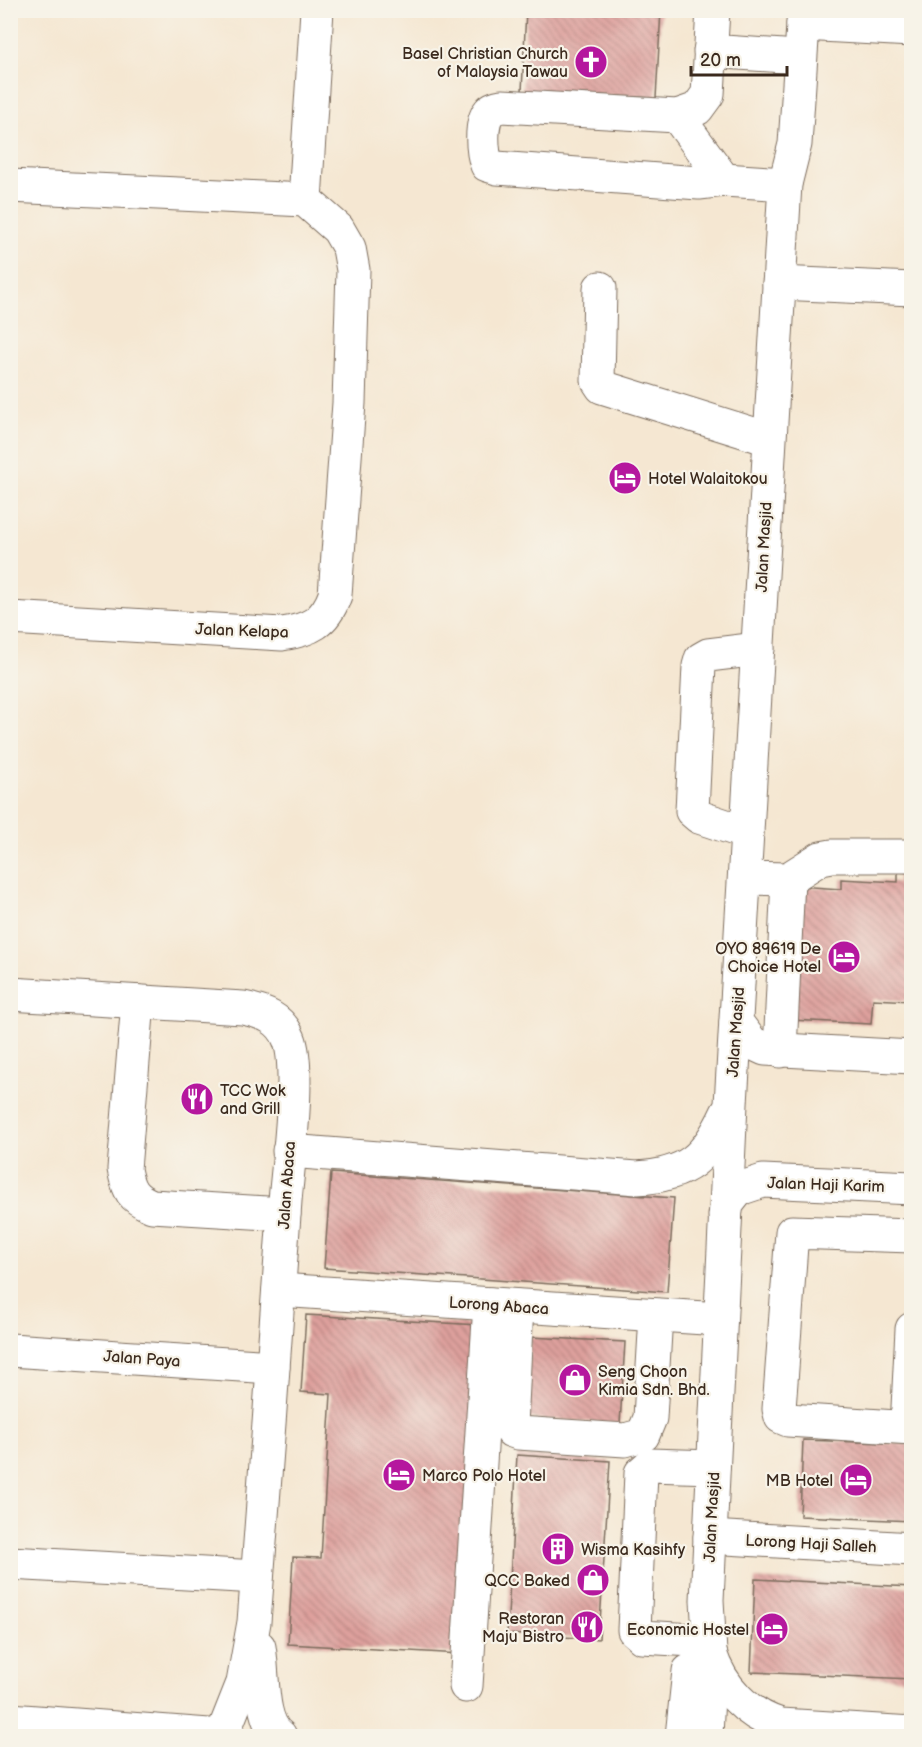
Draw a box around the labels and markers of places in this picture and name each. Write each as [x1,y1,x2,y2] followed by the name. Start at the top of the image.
[573,44,609,80] church icon: Basel Christian Church of Malaysia Tawau
[402,45,568,82] place label: Basel Christian Church of Malaysia Tawau
[607,460,643,496] hotel icon: Hotel Walaitokou
[648,470,768,489] place label: Hotel Walaitokou
[826,939,862,975] hotel icon: OYO 89619 De Choice Hotel
[715,940,822,977] place label: OYO 89619 De Choice Hotel
[179,1081,215,1117] restaurant icon: TCC Wok and Grill
[220,1082,286,1119] place label: TCC Wok and Grill
[557,1362,593,1398] shop icon: Seng Choon Kimia Sdn. Bhd.
[598,1363,710,1400] place label: Seng Choon Kimia Sdn. Bhd.
[381,1457,417,1493] hotel icon: Marco Polo Hotel
[838,1462,874,1498] hotel icon: MB Hotel
[422,1467,546,1486] place label: Marco Polo Hotel
[766,1472,833,1491] place label: MB Hotel
[540,1531,576,1567] building icon: Wisma Kasihfy
[581,1541,686,1560] place label: Wisma Kasihfy
[575,1562,611,1598] shop icon: QCC Baked
[484,1572,570,1591] place label: QCC Baked
[569,1609,605,1645] restaurant icon: Restoran Maju Bistro
[482,1610,564,1647] place label: Restoran Maju Bistro
[754,1611,790,1647] hotel icon: Economic Hostel
[627,1621,749,1640] place label: Economic Hostel

